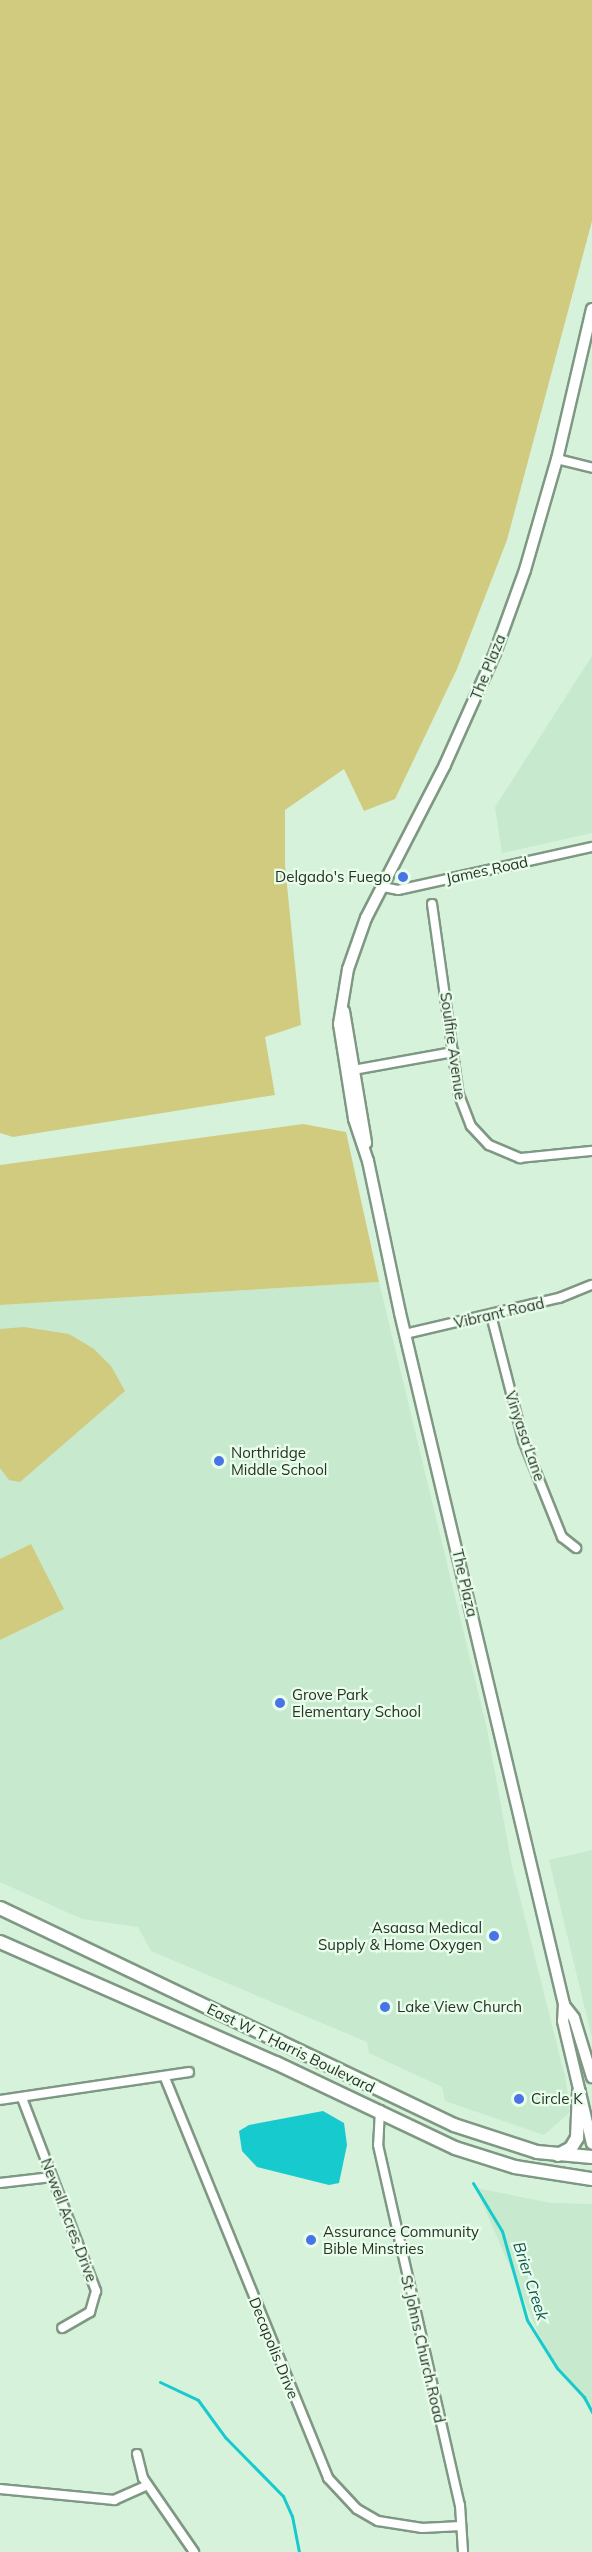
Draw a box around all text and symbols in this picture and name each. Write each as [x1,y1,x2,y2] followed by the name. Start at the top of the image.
[467,632,509,702] street label: The Plaza
[444,853,530,887] street label: James Road
[275,868,391,886] place label: Delgado's Fuego
[396,870,410,884] marker: Delgado's Fuego
[437,991,469,1101] street label: Soulfire Avenue
[452,1294,546,1332] street label: Vibrant Road
[501,1389,549,1483] street label: Vinyasa Lane
[231,1443,327,1478] place label: Northridge Middle School
[212,1454,226,1468] marker: Northridge Middle School
[448,1547,482,1619] street label: The Plaza
[292,1685,421,1720] place label: Grove Park Elementary School
[273,1696,287,1710] marker: Grove Park Elementary School
[318,1918,482,1953] place label: Asaasa Medical Supply & Home Oxygen
[487,1929,501,1943] marker: Asaasa Medical Supply & Home Oxygen
[397,1998,522,2016] place label: Lake View Church
[204,2000,378,2096] street label: East W T Harris Boulevard
[378,2000,392,2014] marker: Lake View Church
[531,2090,583,2108] place label: Circle K
[512,2092,526,2106] marker: Circle K
[37,2156,101,2284] street label: Newell Acres Drive
[323,2222,479,2257] place label: Assurance Community Bible Minstries
[304,2233,318,2247] marker: Assurance Community Bible Minstries
[509,2239,553,2323] water label: Brier Creek
[397,2273,449,2425] street label: St Johns Church Road
[245,2295,303,2401] street label: Decapolis Drive

